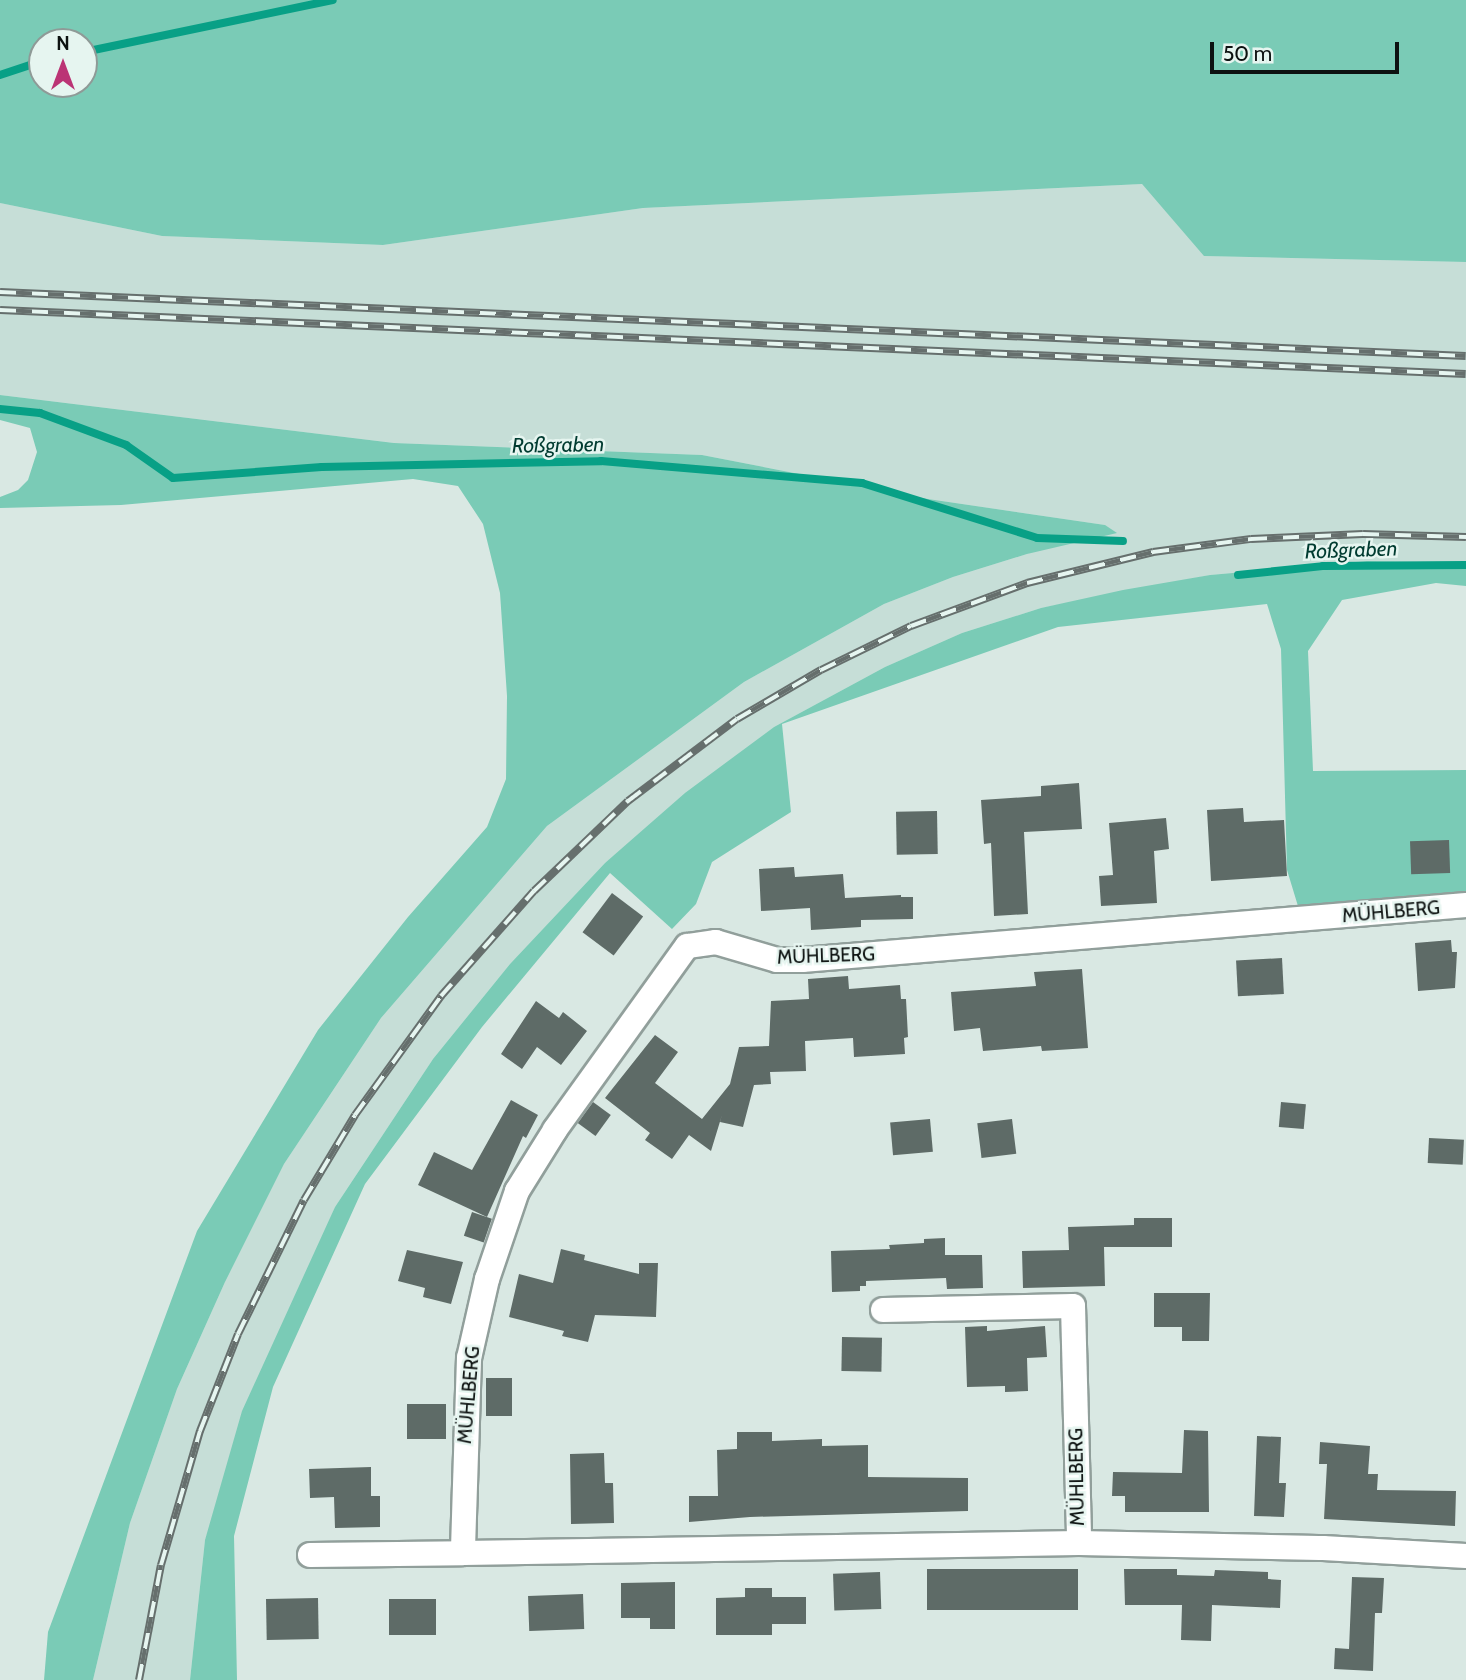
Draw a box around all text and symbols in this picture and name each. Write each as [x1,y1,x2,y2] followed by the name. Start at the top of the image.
[28,28,98,98] north arrow
[1214,28,1403,72] scale bar
[56,32,70,55] text: N
[1223,41,1272,66] text: 50 m
[512,432,604,458] water label: Roßgraben
[1304,536,1398,564] water label: Roßgraben
[1341,896,1441,928] street label: MÜHLBERG
[777,943,875,969] street label: MÜHLBERG
[453,1345,485,1445] street label: MÜHLBERG
[1065,1428,1089,1526] street label: MÜHLBERG

